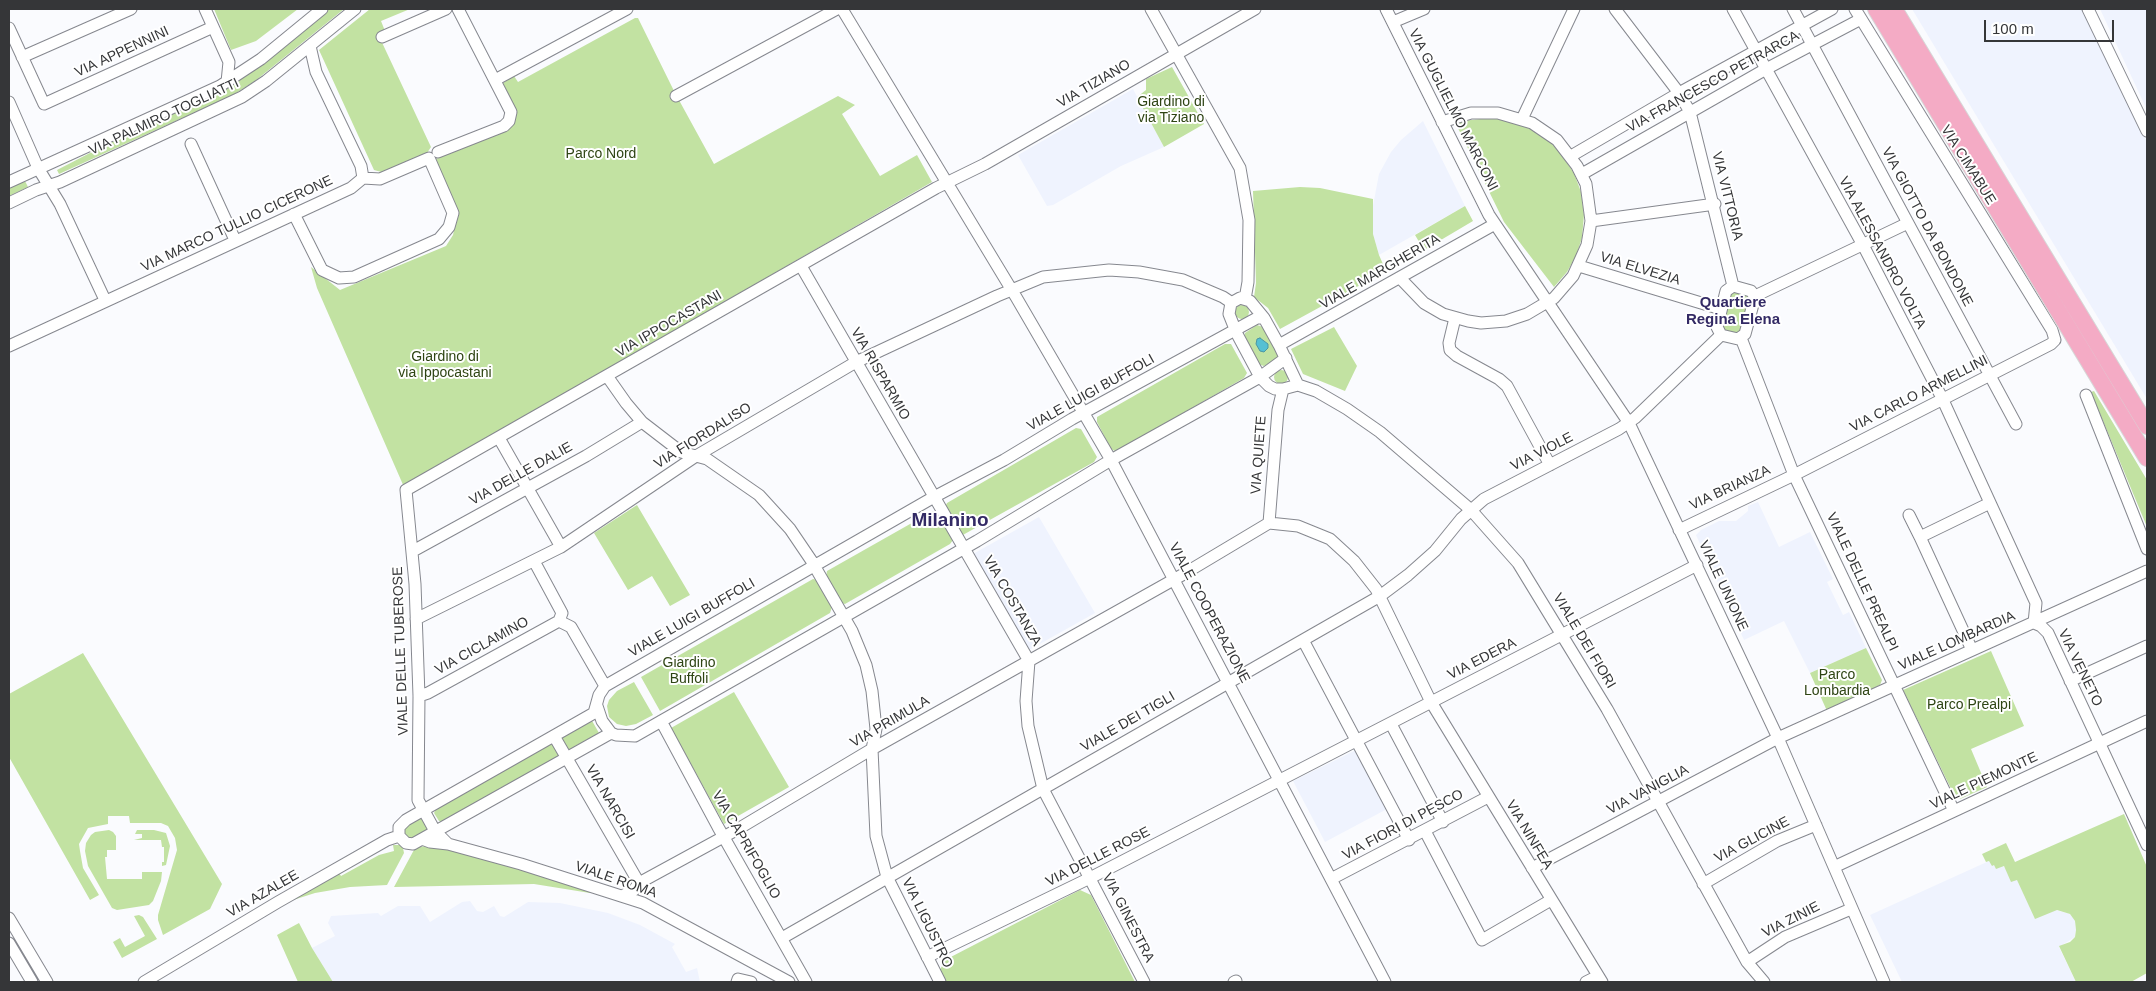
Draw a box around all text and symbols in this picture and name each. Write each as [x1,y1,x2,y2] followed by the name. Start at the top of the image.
[1986,10,2116,42] scale bar
[1992,20,2034,37] text: 100 m
[72,23,172,81] street label: VIA APPENNINI
[1405,26,1501,194] street label: VIA GUGLIELMO MARCONI
[1624,28,1802,136] street label: VIA FRANCESCO PETRARCA
[1054,56,1134,112] street label: VIA TIZIANO
[86,75,242,159] street label: VIA PALMIRO TOGLIATTI
[1137,94,1205,126] park label: Giardino di via Tiziano
[1937,122,1999,208] street label: VIA CIMABUE
[1878,145,1976,309] street label: VIA GIOTTO DA BONDONE
[566,146,636,162] park label: Parco Nord
[1708,150,1746,242] street label: VIA VITTORIA
[139,172,335,276] street label: VIA MARCO TULLIO CICERONE
[1835,174,1929,332] street label: VIA ALESSANDRO VOLTA
[1317,231,1443,313] street label: VIALE MARGHERITA
[1598,249,1682,289] street label: VIA ELVEZIA
[613,287,725,361] street label: VIA IPPOCASTANI
[1686,294,1780,329] district label: Quartiere Regina Elena
[847,325,913,423] street label: VIA RISPARMIO
[398,349,492,382] park label: Giardino di via Ippocastani
[1024,351,1158,435] street label: VIALE LUIGI BUFFOLI
[1847,352,1991,436] street label: VIA CARLO ARMELLINI
[651,399,755,473] street label: VIA FIORDALISO
[1248,415,1270,495] street label: VIA QUIETE
[1508,429,1576,475] street label: VIA VIOLE
[467,439,575,509] street label: VIA DELLE DALIE
[1687,462,1773,514] street label: VIA BRIANZA
[911,510,989,532] district label: Milanino
[1822,510,1902,654] street label: VIALE DELLE PREALPI
[1695,538,1751,634] street label: VIALE UNIONE
[1165,540,1253,686] street label: VIALE COOPERAZIONE
[979,553,1045,649] street label: VIA COSTANZA
[390,566,412,736] street label: VIALE DELLE TUBEROSE
[626,575,758,661] street label: VIALE LUIGI BUFFOLI
[1549,590,1619,692] street label: VIALE DEI FIORI
[1896,608,2018,674] street label: VIALE LOMBARDIA
[432,613,532,679] street label: VIA CICLAMINO
[2054,627,2106,709] street label: VIA VENETO
[1445,635,1519,683] street label: VIA EDERA
[663,655,715,688] park label: Giardino Buffoli
[1804,667,1870,700] park label: Parco Lombardia
[1078,688,1178,756] street label: VIALE DEI TIGLI
[847,693,933,751] street label: VIA PRIMULA
[1927,697,2011,713] park label: Parco Prealpi
[1928,749,2040,813] street label: VIALE PIEMONTE
[1604,761,1692,819] street label: VIA VANIGLIA
[582,762,638,842] street label: VIA NARCISI
[1340,786,1466,864] street label: VIA FIORI DI PESCO
[708,788,784,902] street label: VIA CAPRIFOGLIO
[1502,797,1556,873] street label: VIA NINFEA
[1712,813,1792,867] street label: VIA GLICINE
[1043,824,1153,890] street label: VIA DELLE ROSE
[573,858,659,902] street label: VIALE ROMA
[224,867,302,921] street label: VIA AZALEE
[1098,871,1158,965] street label: VIA GINESTRA
[898,875,956,971] street label: VIA LIGUSTRO
[1759,898,1823,942] street label: VIA ZINIE

